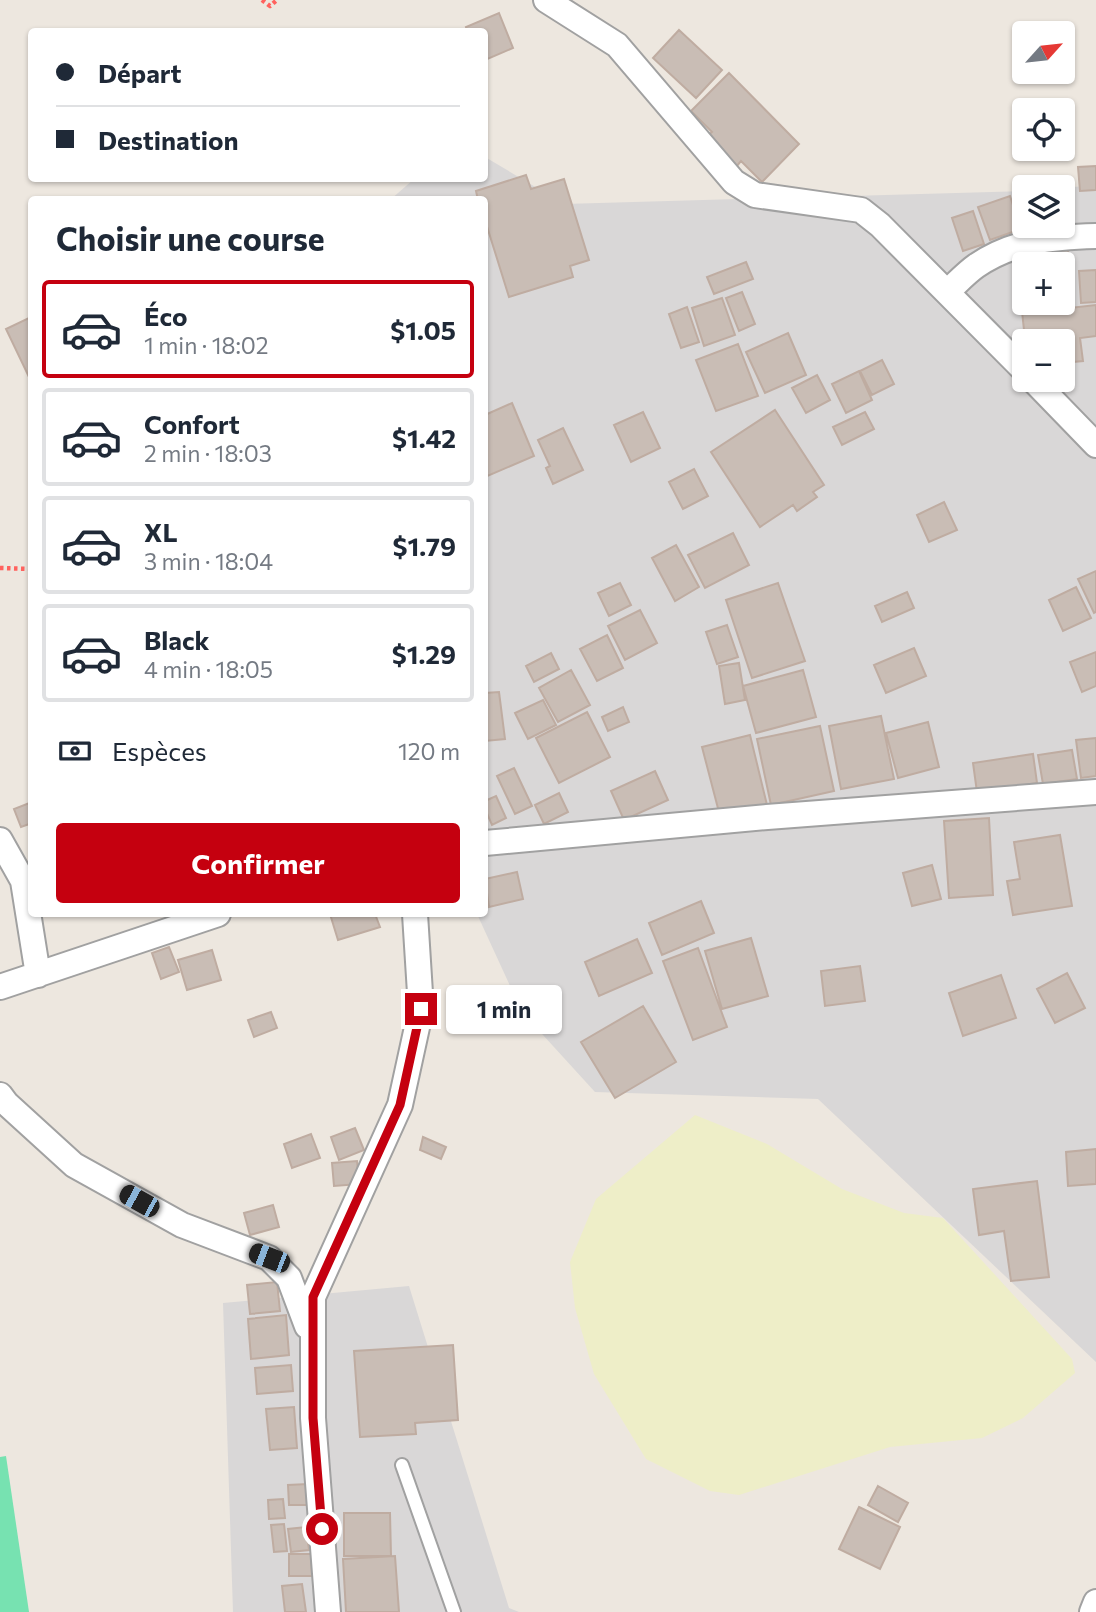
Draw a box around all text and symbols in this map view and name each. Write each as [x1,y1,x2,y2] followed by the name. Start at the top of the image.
[1012,21,1074,84] north arrow
[1012,21,1075,392] map controls
[98,57,182,88] text: Départ
[1012,98,1075,161] button: locate
[98,124,239,155] text: Destination
[1012,175,1075,238] button: layers
[56,218,325,258] text: Choisir une course
[1012,252,1075,315] button: +
[60,298,123,361] icon: car
[144,300,188,331] text: Éco
[390,314,456,345] text: $1.05
[1012,329,1075,392] button: −
[144,331,269,359] text: 1 min · 18:02
[60,406,123,469] icon: car
[144,408,240,439] text: Confort
[392,422,456,453] text: $1.42
[144,439,272,467] text: 2 min · 18:03
[60,514,123,577] icon: car
[144,516,178,547] text: XL
[393,530,456,561] text: $1.79
[144,547,273,575] text: 3 min · 18:04
[60,622,123,685] icon: car
[144,624,210,655] text: Black
[392,638,456,669] text: $1.29
[144,655,273,683] text: 4 min · 18:05
[56,732,94,770] icon: cash
[112,735,207,766] text: Espèces
[398,737,460,765] text: 120 m
[56,823,460,903] button: Confirmer
[446,984,561,1034] callout: 1 min
[405,993,437,1025] route end
[477,995,531,1023] text: 1 min
[116,1182,163,1220] car
[246,1241,293,1275] car
[306,1513,338,1545] route start

